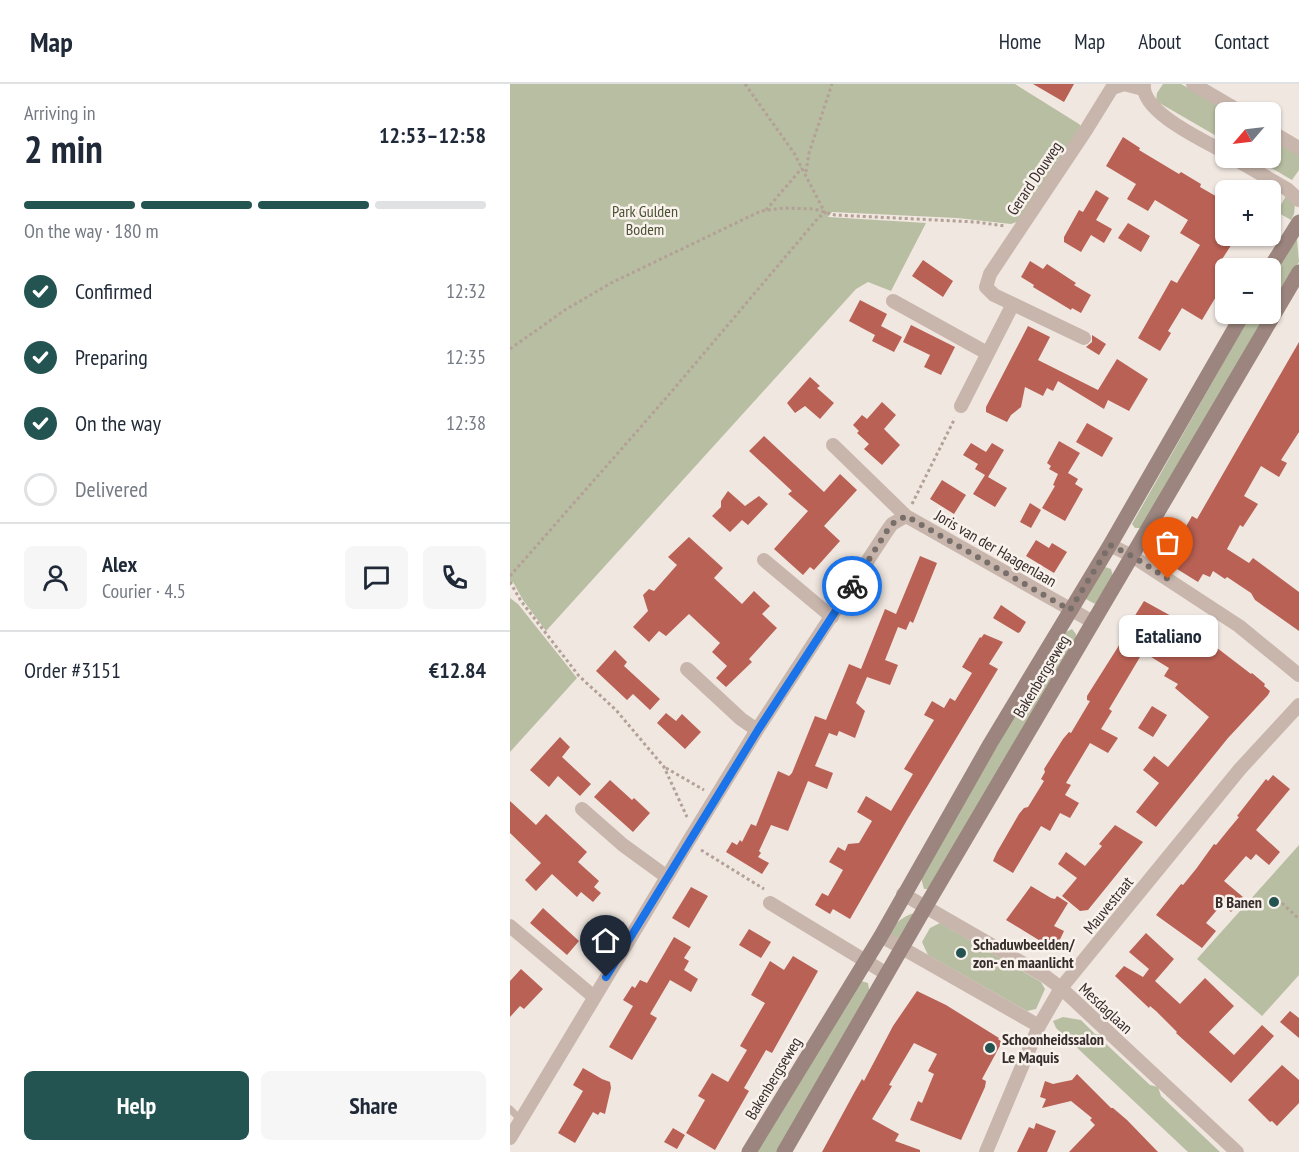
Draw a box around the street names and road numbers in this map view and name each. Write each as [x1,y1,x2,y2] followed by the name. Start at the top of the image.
[1002,137,1066,219] street label: Gerard Douweg
[931,505,1060,591] street label: Joris van der Haagenlaan
[1008,631,1074,721] street label: Bakenbergseweg
[1079,872,1137,938] street label: Mauvestraat
[1075,978,1137,1038] street label: Mesdaglaan
[740,1033,806,1123] street label: Bakenbergseweg

